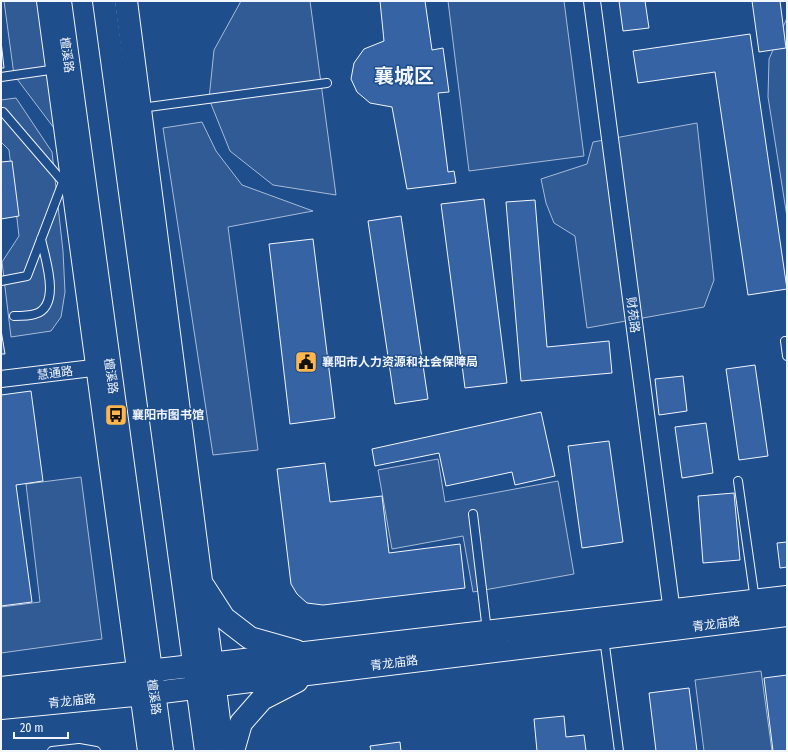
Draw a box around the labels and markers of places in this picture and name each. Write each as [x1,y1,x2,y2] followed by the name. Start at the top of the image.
[293,349,319,375] public building icon: 襄阳市人力资源和社会保障局
[322,355,478,369] place label: 襄阳市人力资源和社会保障局
[103,402,129,428] bus stop icon: 襄阳市图书馆
[132,408,204,422] place label: 襄阳市图书馆

